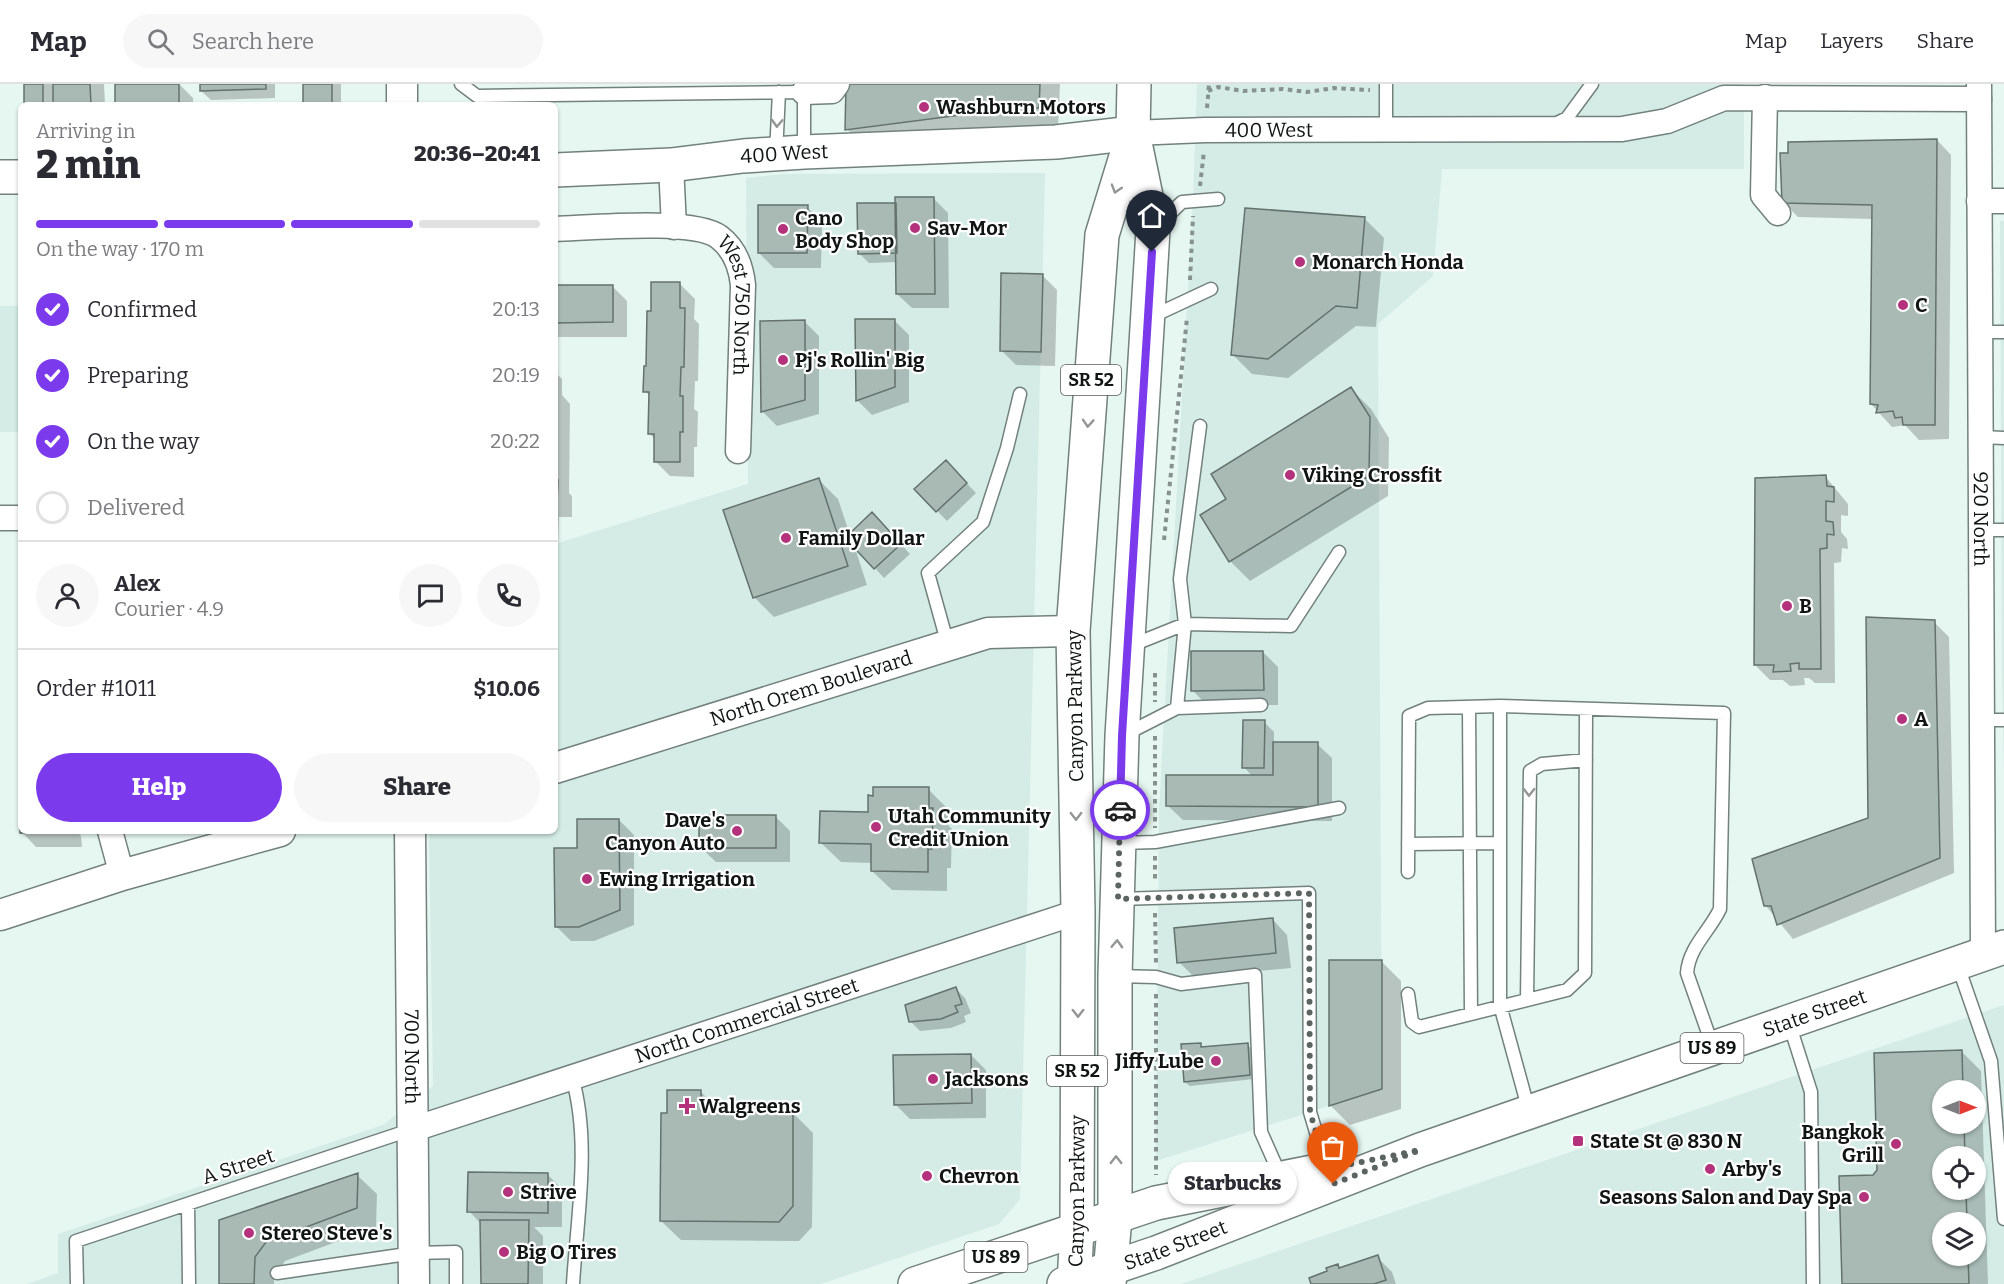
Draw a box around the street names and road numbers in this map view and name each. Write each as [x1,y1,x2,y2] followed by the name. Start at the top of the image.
[1225,118,1313,142] street label: 400 West
[739,139,829,168] street label: 400 West
[712,230,755,376] street label: West 750 North
[1061,365,1121,395] road number: SR 52
[1969,472,1993,567] street label: 920 North
[1062,629,1088,782] street label: Canyon Parkway
[707,645,915,731] street label: North Orem Boulevard
[632,973,861,1068] street label: North Commercial Street
[1759,984,1869,1042] street label: State Street
[400,1010,424,1105] street label: 700 North
[1680,1033,1744,1063] road number: US 89
[1047,1056,1107,1086] road number: SR 52
[1063,1114,1089,1268] street label: Canyon Parkway
[199,1143,277,1189] street label: A Street
[1121,1215,1230,1275] street label: State Street
[964,1242,1028,1272] road number: US 89

